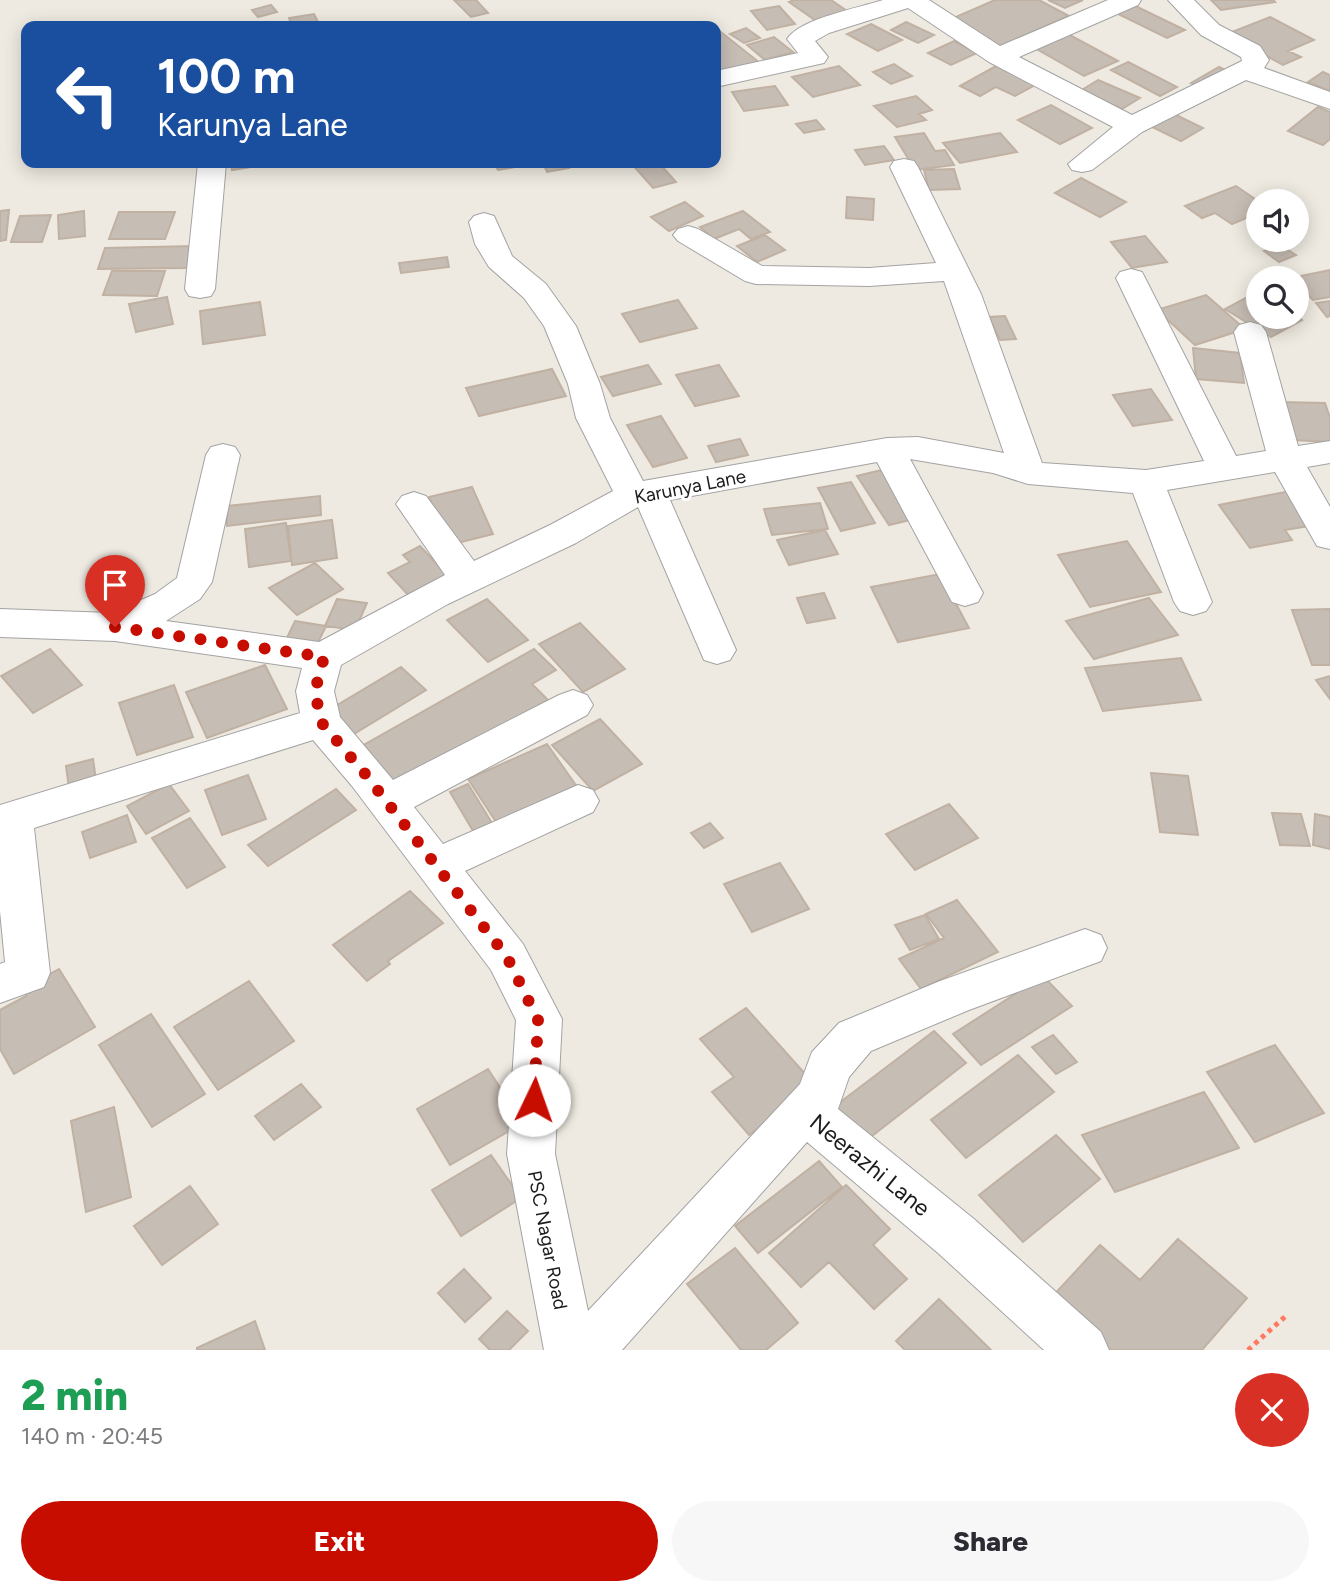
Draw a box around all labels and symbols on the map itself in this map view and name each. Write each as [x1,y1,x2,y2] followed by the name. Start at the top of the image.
[632,464,748,509] street label: Karunya Lane
[85,555,145,627] pin
[497,1063,571,1137] position arrow
[804,1108,936,1222] street label: Neerazhi Lane
[523,1169,572,1312] street label: PSC Nagar Road

